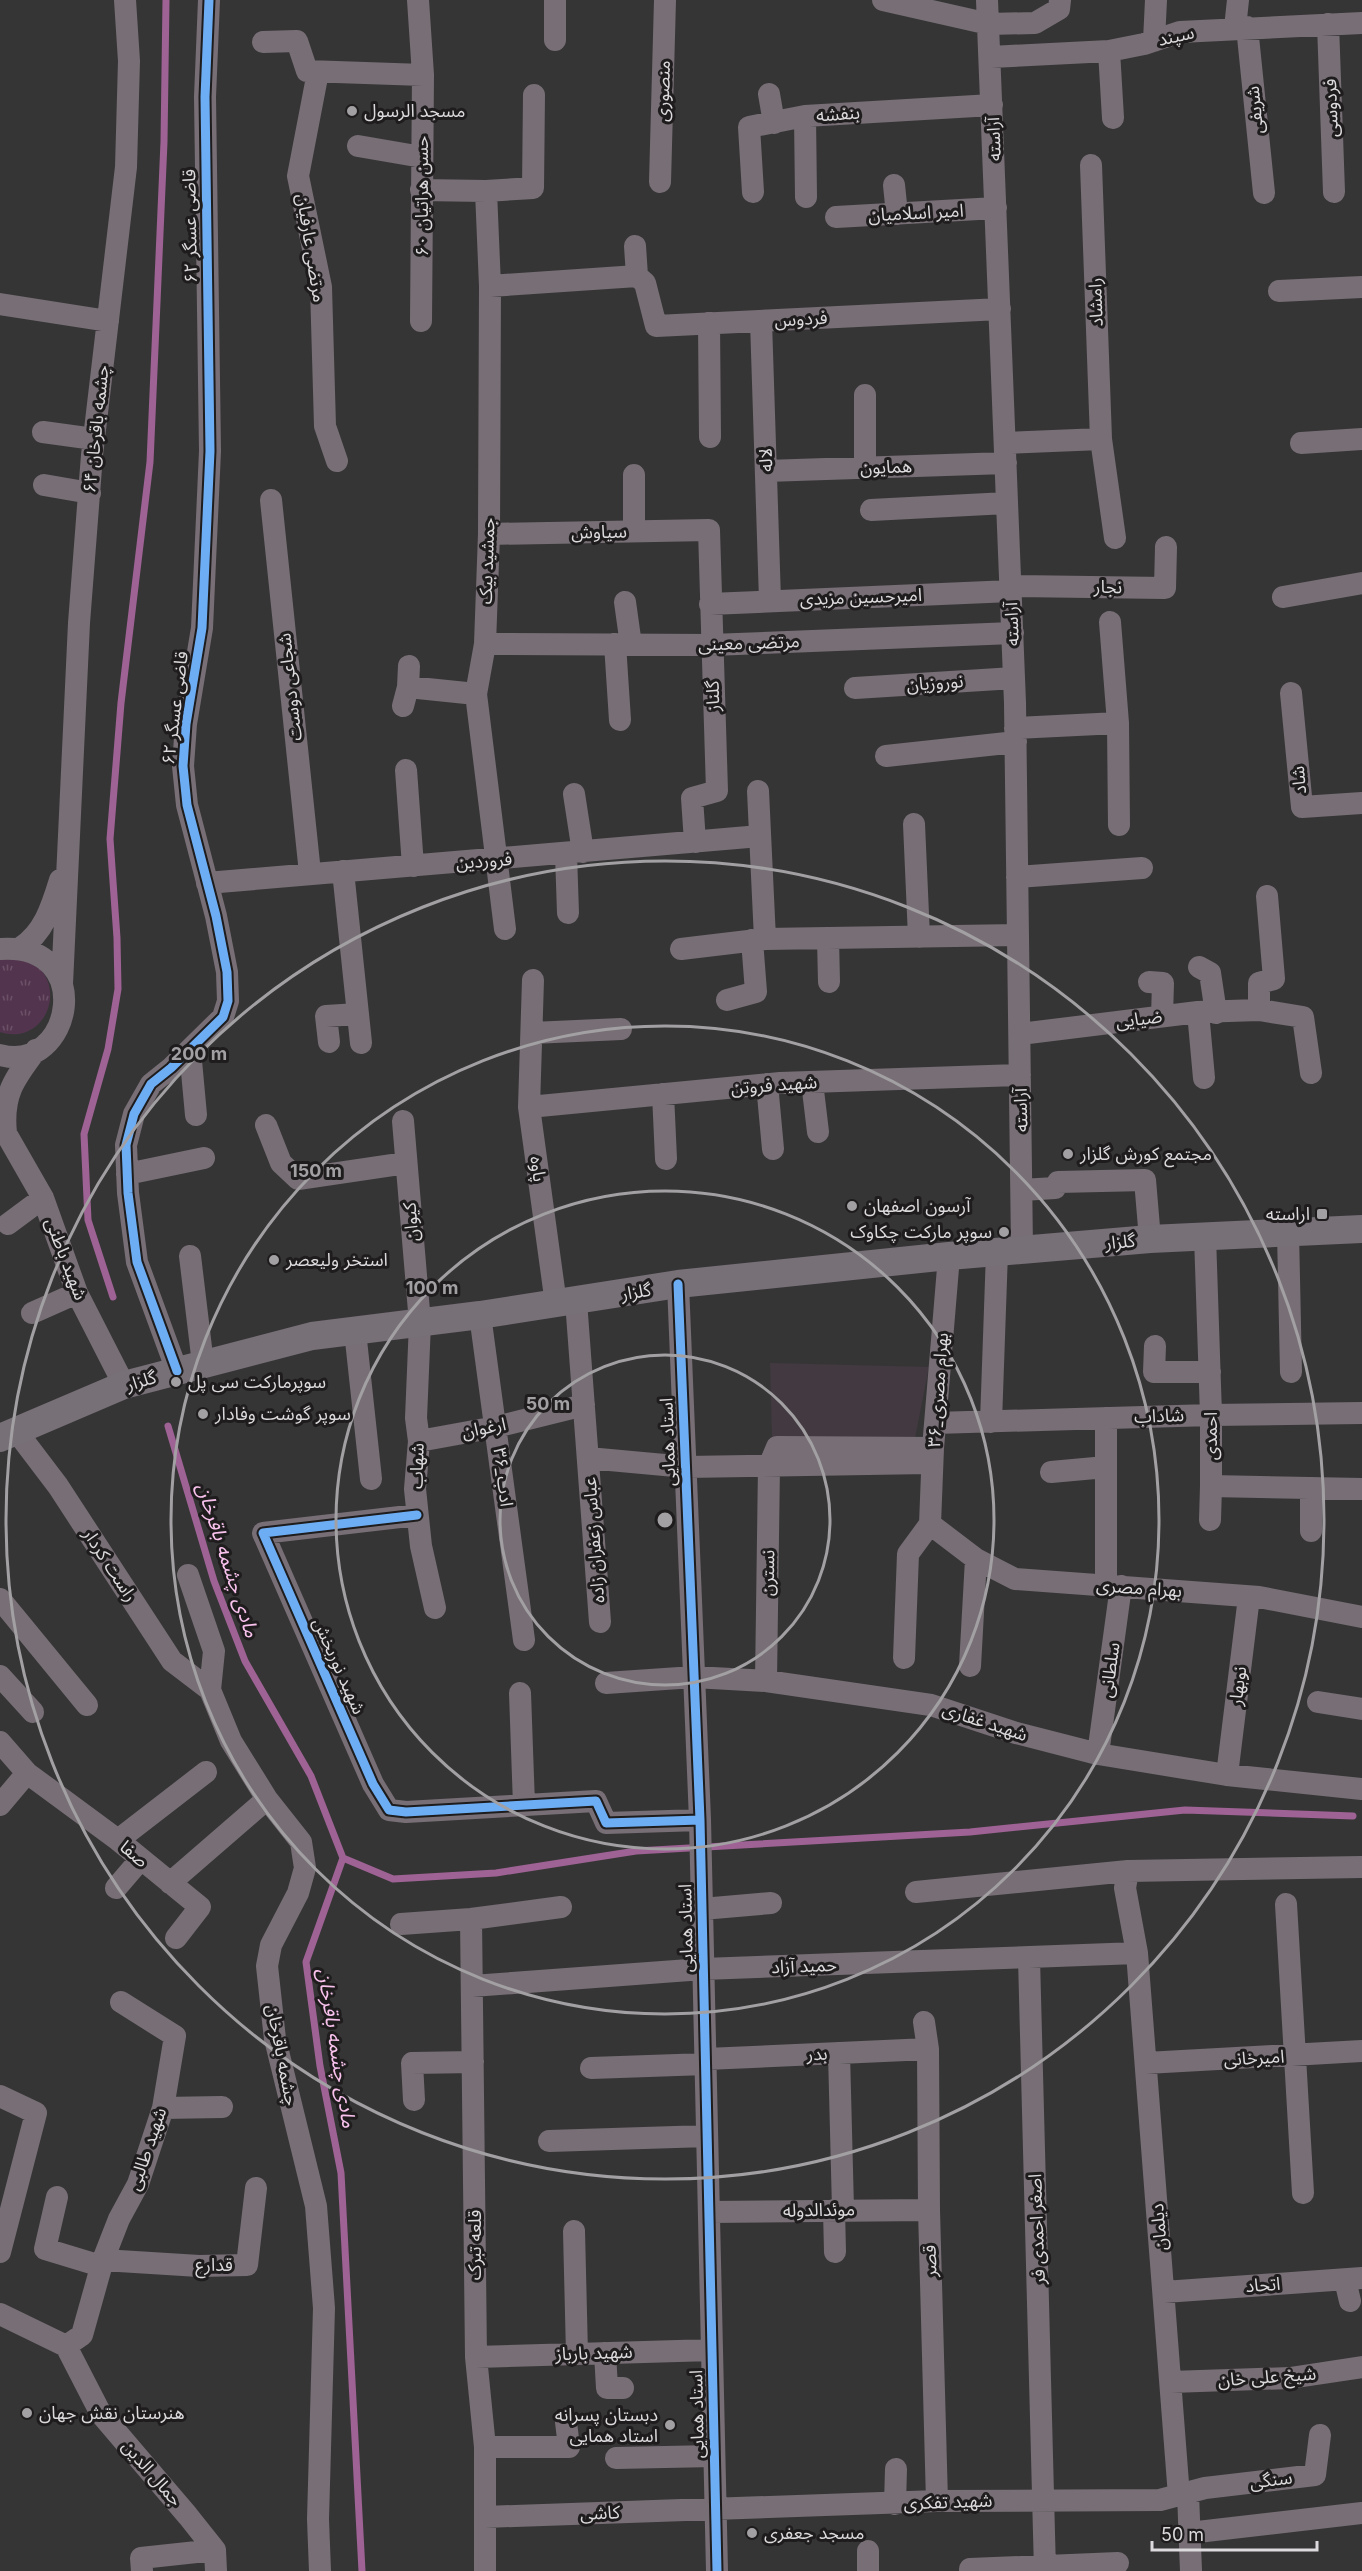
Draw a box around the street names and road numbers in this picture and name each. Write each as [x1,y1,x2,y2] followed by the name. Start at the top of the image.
[1156,21,1196,51] street label: سپند
[651,60,675,122] street label: منصوری
[1319,78,1343,138] street label: فردوسی
[1242,85,1268,135] street label: شریفی
[815,101,861,126] street label: بنفشه
[982,116,1006,161] street label: آراسته
[411,136,433,256] street label: حسن هراتیان ۶۰
[178,169,202,283] street label: قاضی عسگر ۶۲
[292,192,330,304] street label: مرتضی عارفیان
[868,200,964,226] street label: امیر اسلامیان
[1084,277,1108,327] street label: رامشاد
[774,307,828,331] street label: فردوس
[78,364,114,494] street label: چشمه باقرخان ۶۴
[755,448,776,472] street label: لاله
[860,455,912,479] street label: همایون
[474,517,499,605] street label: جمشید بیک
[571,521,627,543] street label: سیاوش
[1093,576,1122,598] street label: نجار
[799,584,923,610] street label: امیرحسین مزیدی
[1000,601,1024,646] street label: آراسته
[698,630,800,656] street label: مرتضی معینی
[273,632,307,742] street label: شجاعی دوست
[157,650,193,766] street label: قاضی عسگر ۶۲
[906,670,964,696] street label: نوروزیان
[701,680,725,713] street label: گلناز
[1287,765,1310,795] street label: شاد
[455,848,513,874] street label: فروردین
[1114,1005,1164,1033] street label: ضیایی
[730,1071,818,1099] street label: شهید فروتن
[1010,1087,1032,1132] street label: آراسته
[525,1155,551,1183] street label: پاوه
[398,1201,424,1243] street label: کیوان
[40,1215,92,1303] street label: شهید باطنی
[1103,1230,1137,1254] street label: گلزار
[618,1279,653,1305] street label: گلزار
[923,1332,956,1448] street label: ۳۶_بهرام مصری
[122,1366,159,1396] street label: گلزار
[655,1397,681,1487] street label: استاد همایی
[1134,1404,1184,1427] street label: شاداب
[1200,1412,1222,1460] street label: احمدی
[460,1413,508,1443] street label: ارغوان
[405,1442,428,1490] street label: شهاب
[489,1446,518,1508] street label: ۳۶_ادب
[579,1476,609,1604] street label: عباس زعفران زاده
[78,1523,142,1606] street label: راست کردار
[757,1550,779,1596] street label: نسترن
[1095,1574,1183,1605] street label: بهرام مصری
[308,1614,370,1718] street label: شهید نوربخش
[1095,1641,1125,1699] street label: سلطانی
[1225,1665,1251,1708] street label: نوبهار
[940,1698,1030,1746] street label: شهید غفاری
[116,1836,153,1871] street label: صفا
[674,1884,698,1972] street label: استاد همایی
[771,1954,837,1978] street label: حمید آزاد
[261,2002,303,2108] street label: چشمه باقرخان
[805,2042,828,2066] street label: بدر
[1223,2045,1285,2071] street label: امیرخانی
[123,2105,171,2193] street label: شهید طالبی
[1024,2173,1050,2286] street label: اصغر احمدی فر
[783,2198,855,2222] street label: موئدالدوله
[1146,2202,1172,2252] street label: دیلمان
[464,2210,486,2280] street label: قلعه تبرک
[918,2244,942,2279] street label: قصر
[195,2254,233,2279] street label: قدارع
[1245,2273,1281,2296] street label: اتحاد
[554,2341,633,2365] street label: شهید بارباز
[1217,2363,1317,2393] street label: شیخ علی خان
[685,2370,709,2458] street label: استاد همایی
[117,2435,187,2511] street label: جمال الدین
[1248,2466,1294,2494] street label: سنگی
[903,2489,993,2515] street label: شهید تفکری
[580,2501,621,2525] street label: کاشی

